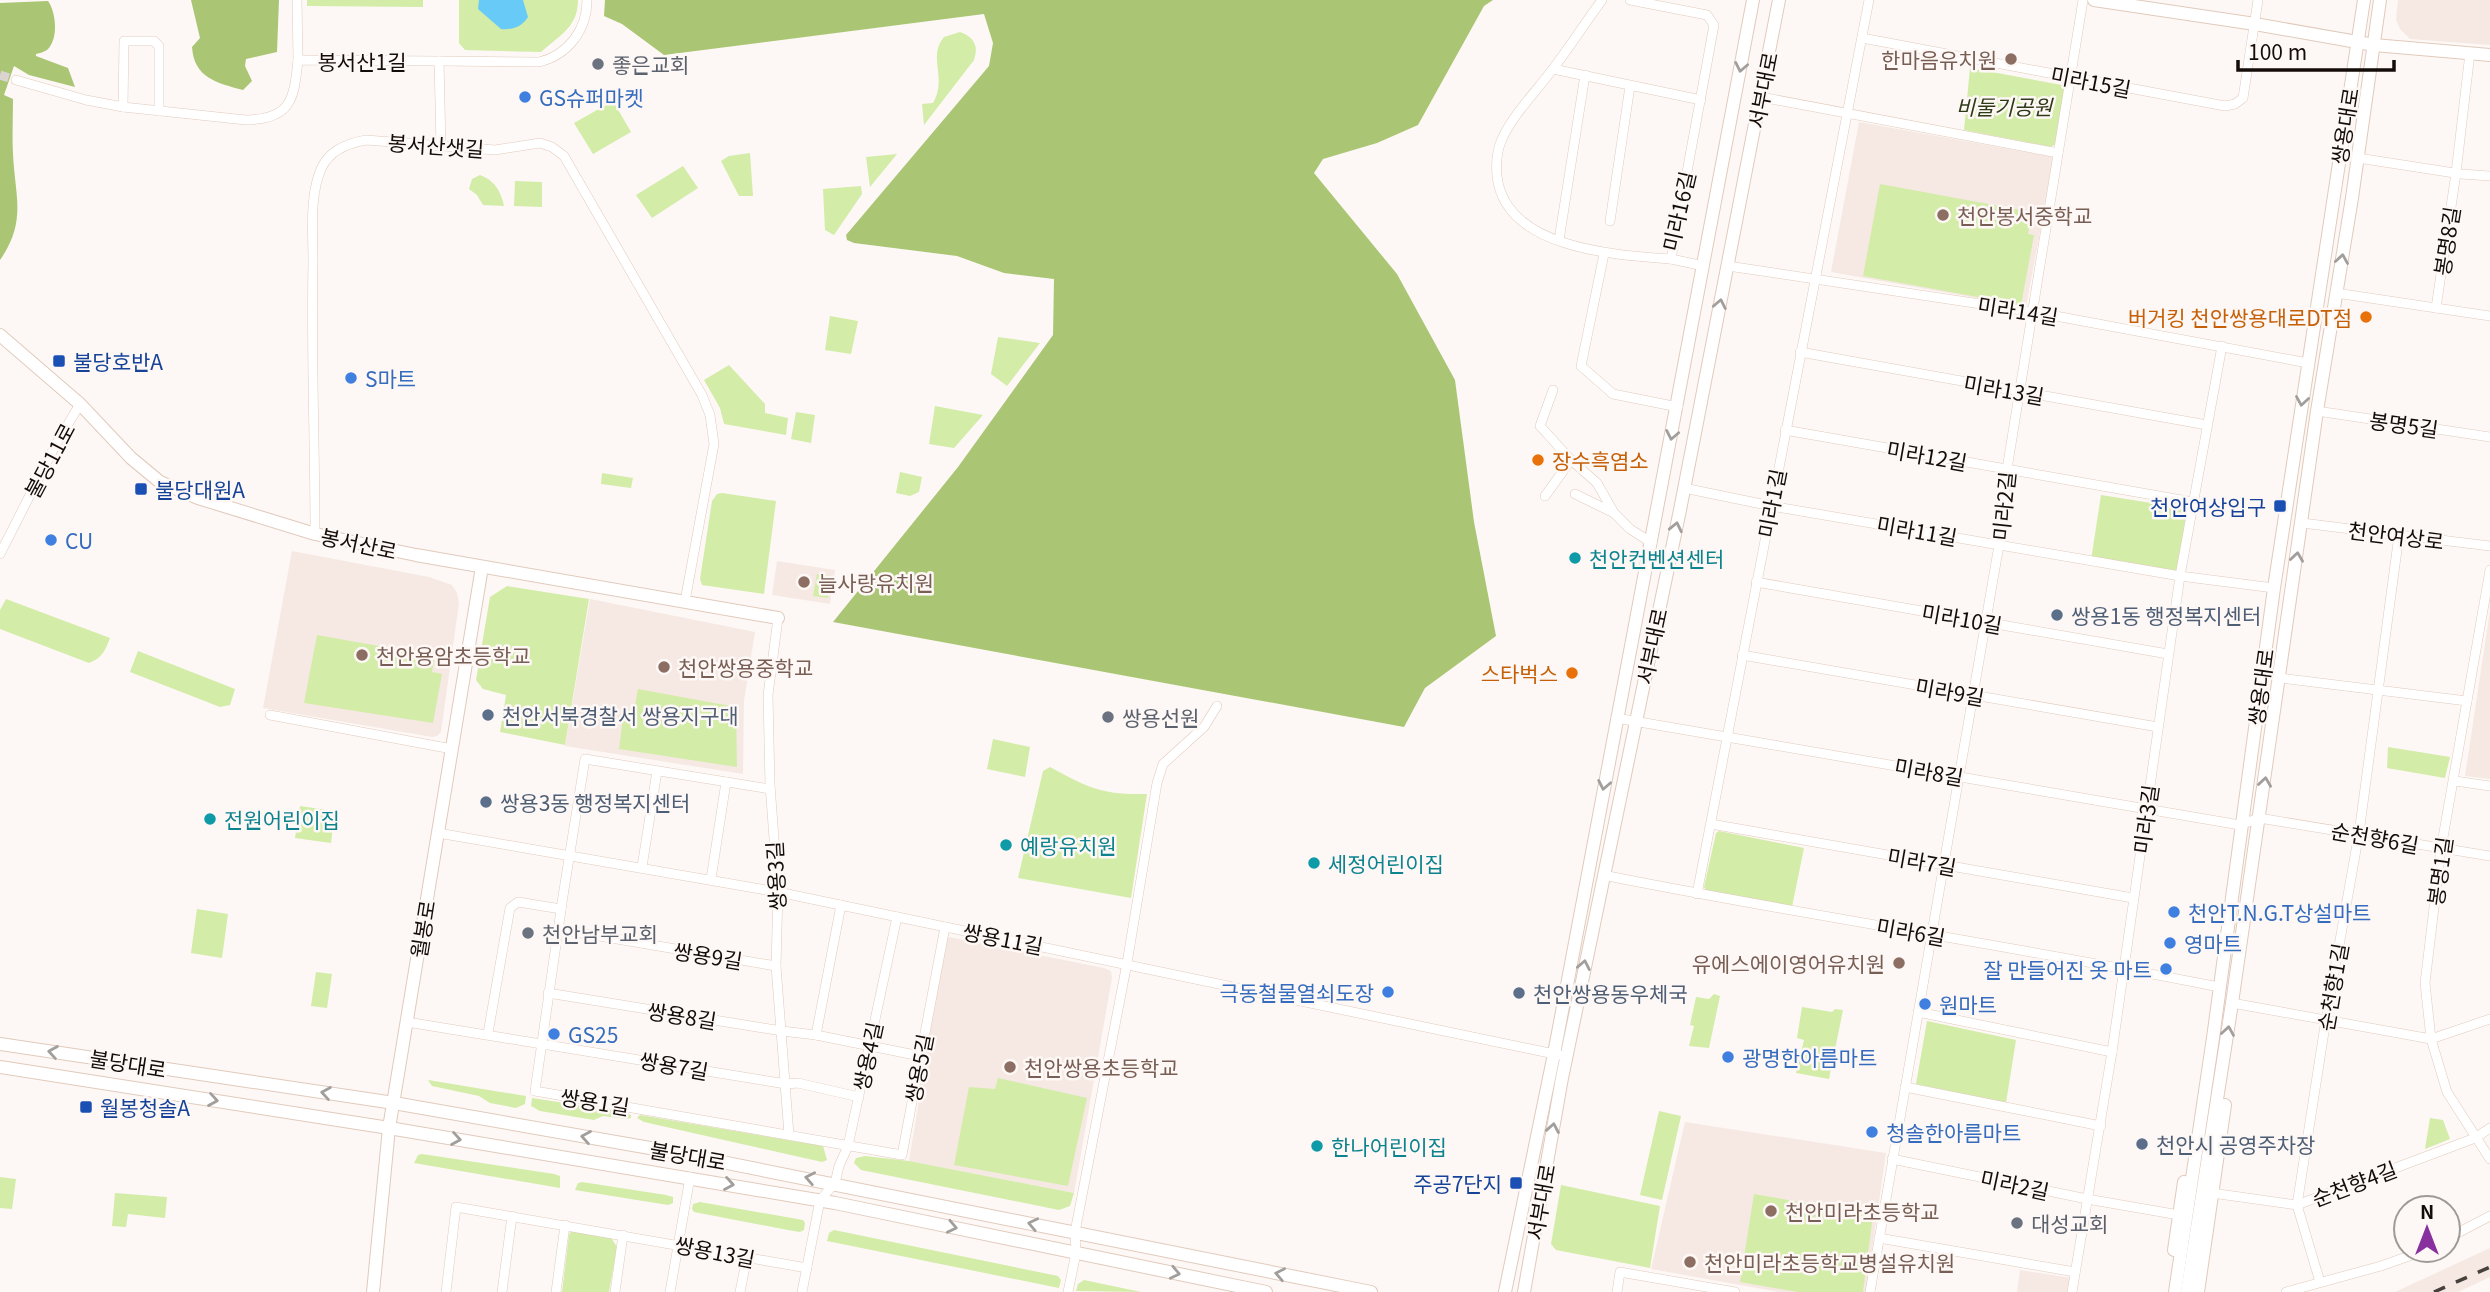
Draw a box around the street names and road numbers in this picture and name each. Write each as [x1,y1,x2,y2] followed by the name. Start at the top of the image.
[318,46,406,76] street label: 봉서산1길
[1740,49,1784,131] street label: 서부대로
[2048,59,2134,103] street label: 미라15길
[2323,85,2365,167] street label: 쌍용대로
[387,127,485,163] street label: 봉서산샛길
[1654,168,1702,254] street label: 미라16길
[2426,204,2466,278] street label: 봉명8길
[1976,289,2060,331] street label: 미라14길
[1961,367,2047,411] street label: 미라13길
[2367,404,2441,444] street label: 봉명5길
[17,417,81,503] street label: 불당11로
[1884,433,1970,477] street label: 미라12길
[1750,466,1792,540] street label: 미라1길
[1984,470,2022,542] street label: 미라2길
[1874,508,1960,552] street label: 미라11길
[2346,514,2446,556] street label: 천안여상로
[318,520,400,566] street label: 봉서산로
[1919,596,2005,640] street label: 미라10길
[1628,605,1674,687] street label: 서부대로
[2240,647,2280,727] street label: 쌍용대로
[1913,670,1987,712] street label: 미라9길
[1892,750,1966,792] street label: 미라8길
[2125,782,2165,856] street label: 미라3길
[2329,815,2421,859] street label: 순천향6길
[2419,834,2459,908] street label: 봉명1길
[758,840,792,912] street label: 쌍용3길
[1885,840,1959,882] street label: 미라7길
[403,898,441,960] street label: 월봉로
[1874,910,1948,952] street label: 미라6길
[960,916,1046,960] street label: 쌍용11길
[671,935,745,975] street label: 쌍용9길
[2310,941,2354,1033] street label: 순천향1길
[645,995,719,1035] street label: 쌍용8길
[845,1019,889,1093] street label: 쌍용4길
[897,1031,939,1105] street label: 쌍용5길
[87,1042,169,1084] street label: 불당대로
[637,1044,711,1086] street label: 쌍용7길
[558,1081,632,1121] street label: 쌍용1길
[647,1134,729,1176] street label: 불당대로
[2307,1153,2401,1213] street label: 순천향4길
[1519,1161,1561,1243] street label: 서부대로
[1978,1162,2052,1206] street label: 미라2길
[672,1229,758,1273] street label: 쌍용13길

